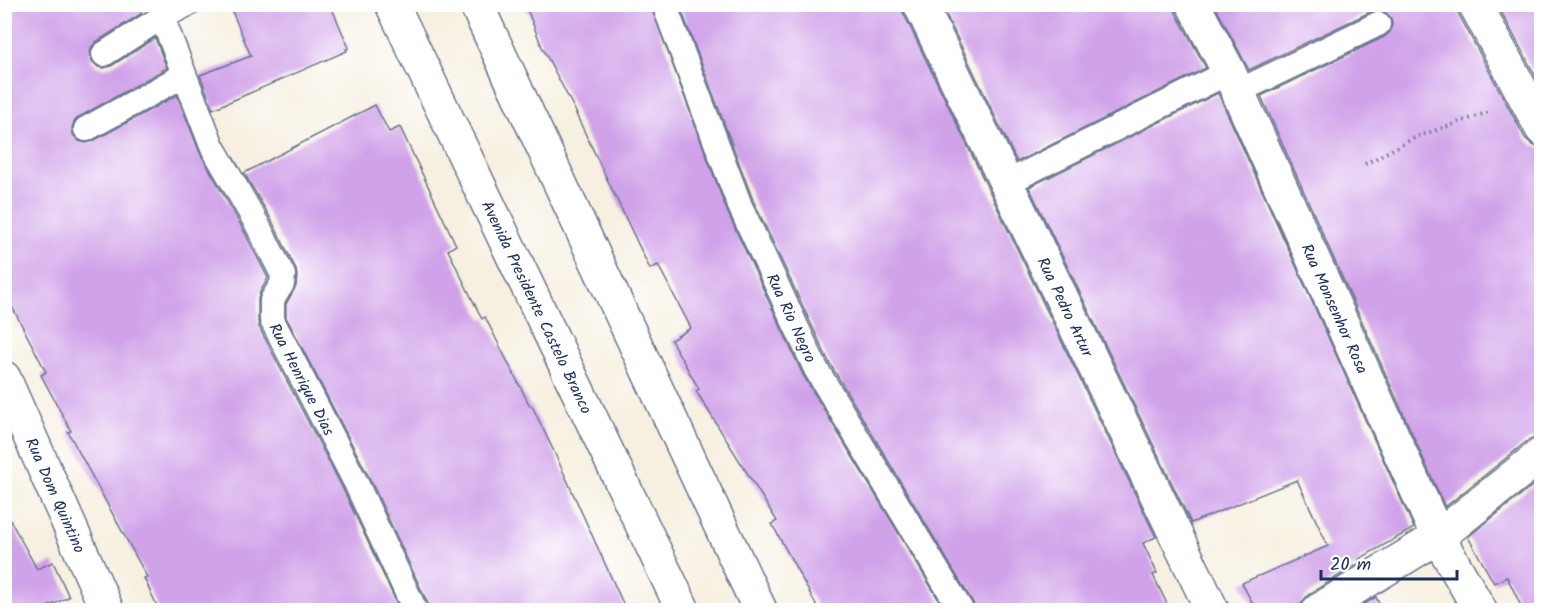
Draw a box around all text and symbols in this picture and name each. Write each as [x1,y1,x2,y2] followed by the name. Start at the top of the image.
[474,197,598,419] street label: Avenida Presidente Castelo Branco
[1294,240,1374,378] street label: Rua Monsenhor Rosa
[1030,253,1100,363] street label: Rua Pedro Artur
[759,269,822,367] street label: Rua Rio Negro
[262,319,341,441] street label: Rua Henrique Dias
[18,434,91,557] street label: Rua Dom Quintino
[1321,543,1458,581] scale bar
[1330,551,1371,580] text: 20 m

